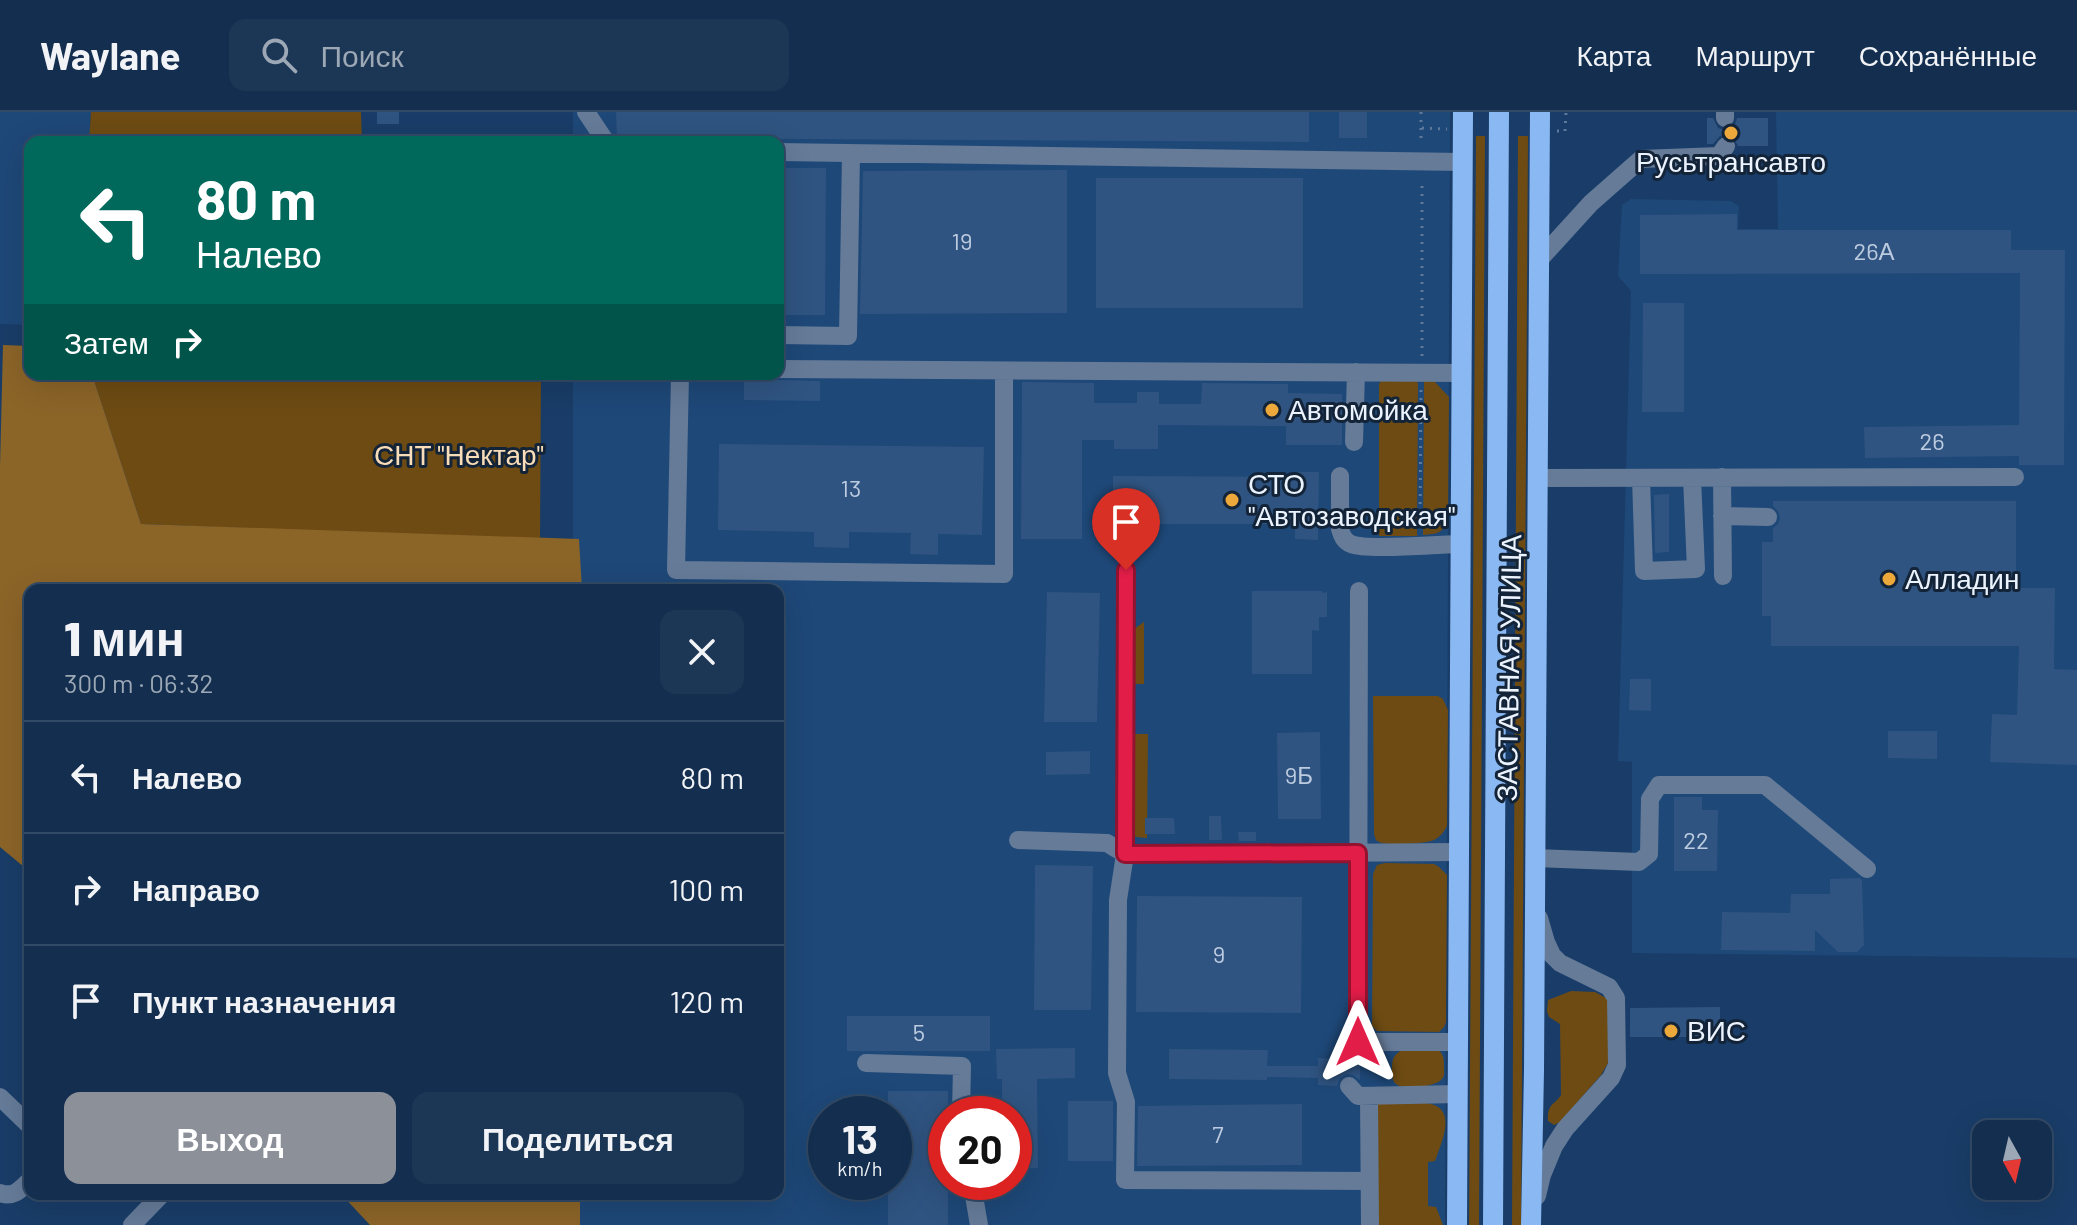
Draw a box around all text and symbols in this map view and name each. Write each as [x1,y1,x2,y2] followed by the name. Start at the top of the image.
[229,19,789,91] search box
[40,32,181,78] text: Waylane
[257,33,301,77] icon: search
[321,37,404,73] text: Поиск
[1576,38,1651,72] text: Карта
[1695,38,1815,72] text: Маршрут
[1859,38,2037,72] text: Сохранённые
[1722,124,1740,142] marker: Русьтрансавто
[1636,144,1826,178] place label: Русьтрансавто
[196,164,316,231] text: 80 m
[64,168,168,272] icon: left
[952,226,972,255] house number: 19
[196,232,322,275] text: Налево
[1853,236,1895,265] house number: 26А
[165,320,209,364] icon: right
[64,324,149,360] text: Затем
[1288,392,1428,426] place label: Автомойка
[1263,401,1281,419] marker: Автомойка
[1919,426,1945,455] house number: 26
[374,437,544,471] park label: СНТ "Нектар"
[1248,466,1455,532] place label: СТО "Автозаводская"
[841,473,861,502] house number: 13
[1092,488,1160,570] pin
[1223,491,1241,509] marker: СТО "Автозаводская"
[1104,500,1148,544] icon: arrive
[1489,534,1527,802] street label: ЗАСТАВНАЯ УЛИЦА
[1905,561,2019,595] place label: Алладин
[1880,570,1898,588] marker: Алладин
[64,608,185,666] text: 1 мин
[660,610,744,694] button: close
[64,667,214,698] text: 300 m · 06:32
[64,755,108,799] icon: left
[132,759,242,795] text: Налево
[681,759,744,795] text: 80 m
[1285,760,1313,789] house number: 9Б
[1683,825,1709,854] house number: 22
[64,867,108,911] icon: right
[132,871,260,907] text: Направо
[669,871,744,907] text: 100 m
[1213,939,1225,968] house number: 9
[64,979,108,1023] icon: arrive
[132,983,396,1019] text: Пункт назначения
[670,983,744,1019] text: 120 m
[1316,1000,1400,1084] position arrow
[1687,1013,1746,1047] place label: ВИС
[913,1017,925,1046] house number: 5
[1662,1022,1680,1040] marker: ВИС
[64,1092,396,1184] button: Выход
[412,1092,744,1184] button: Поделиться
[928,1096,1032,1200] speed limit sign: 20
[842,1114,878,1162] text: 13
[1212,1119,1224,1148] house number: 7
[1972,1120,2052,1200] north arrow
[1972,1120,2052,1200] map controls
[837,1156,883,1180] text: km/h

